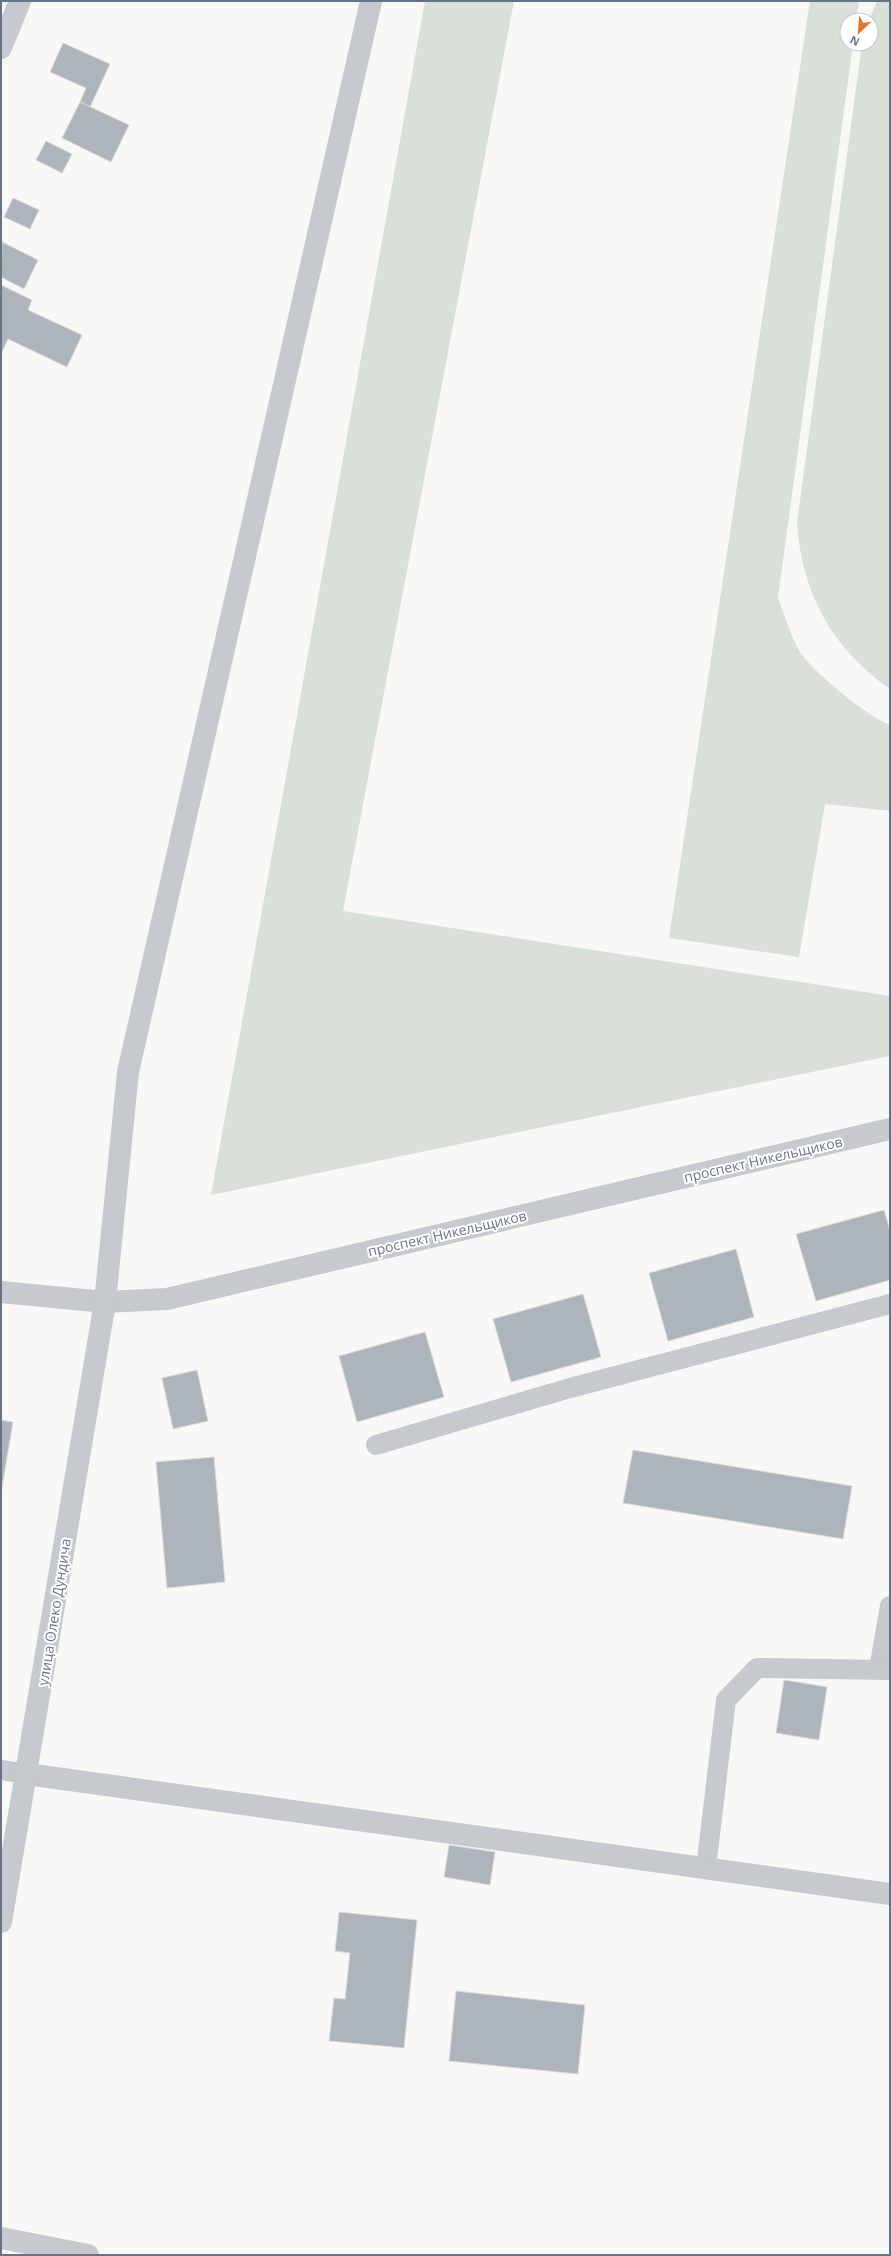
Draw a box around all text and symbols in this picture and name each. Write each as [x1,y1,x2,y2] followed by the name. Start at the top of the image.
[839,12,879,52] north arrow
[847,33,862,50] text: N
[682,1132,844,1186] street label: проспект Никельщиков
[366,1206,528,1260] street label: проспект Никельщиков
[33,1537,75,1687] street label: улица Олеко Дундича

